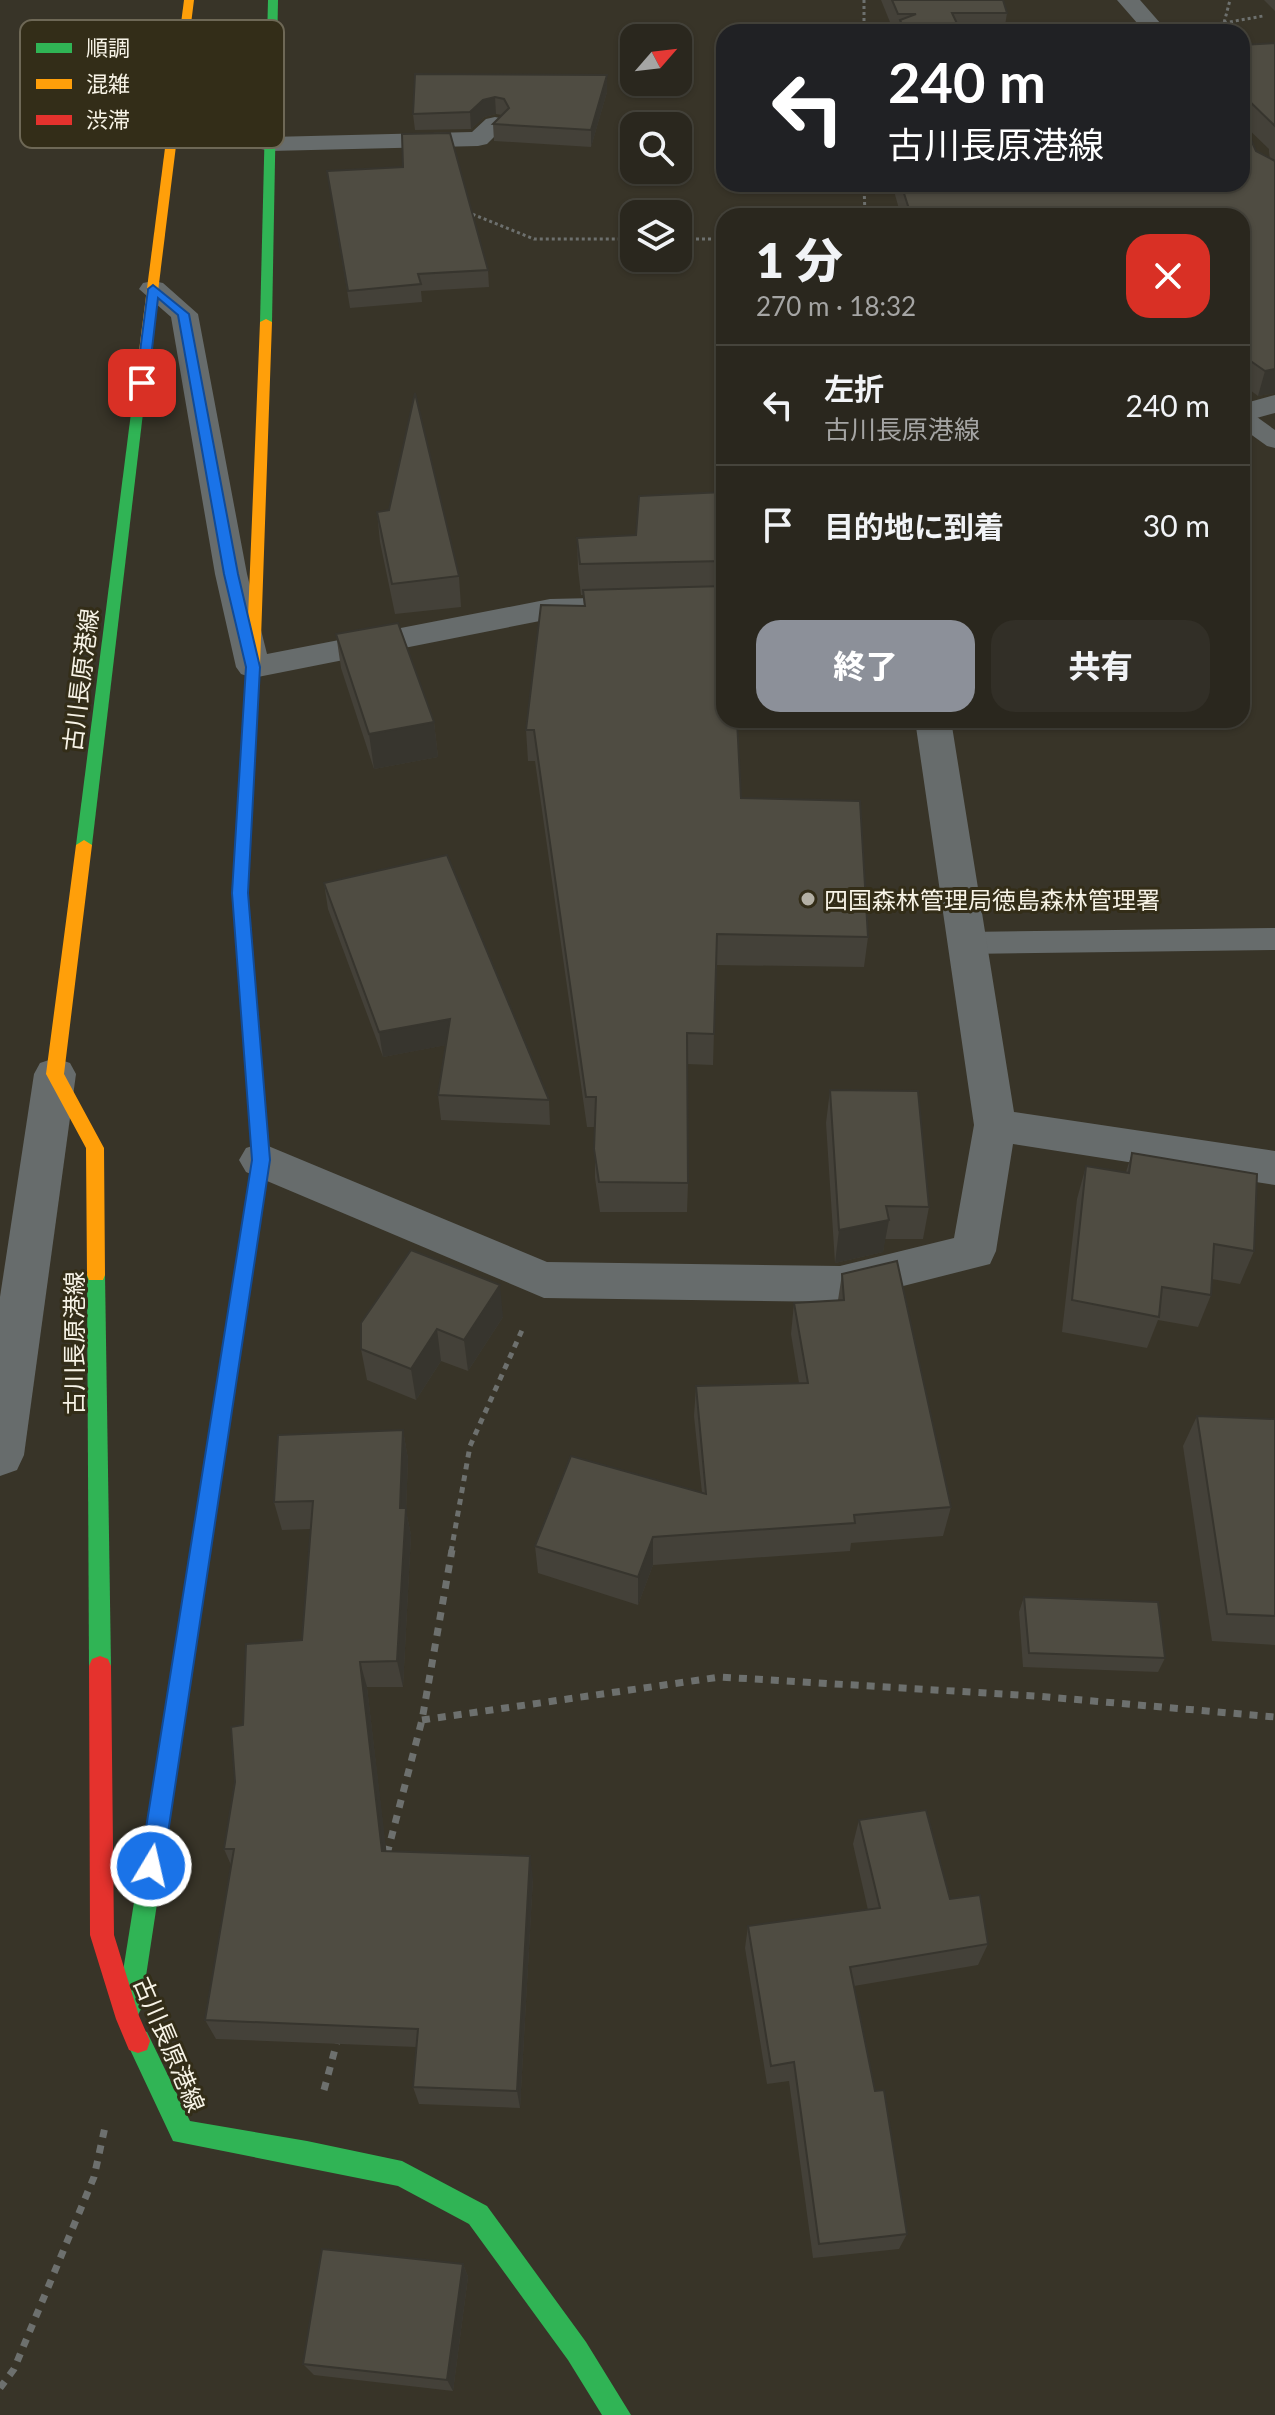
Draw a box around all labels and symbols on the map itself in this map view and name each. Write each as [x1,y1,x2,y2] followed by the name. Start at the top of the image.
[20,20,284,148] legend
[620,24,692,96] north arrow
[86,34,130,61] text: 順調
[86,70,130,97] text: 混雑
[86,106,130,133] text: 渋滞
[108,349,176,417] pin
[57,607,103,753] street label: 古川長原港線
[824,885,1160,914] place label: 四国森林管理局徳島森林管理署
[799,890,817,908] marker: 四国森林管理局徳島森林管理署
[59,1271,88,1415] street label: 古川長原港線
[109,1824,193,1908] position arrow
[129,1972,211,2116] street label: 古川長原港線

